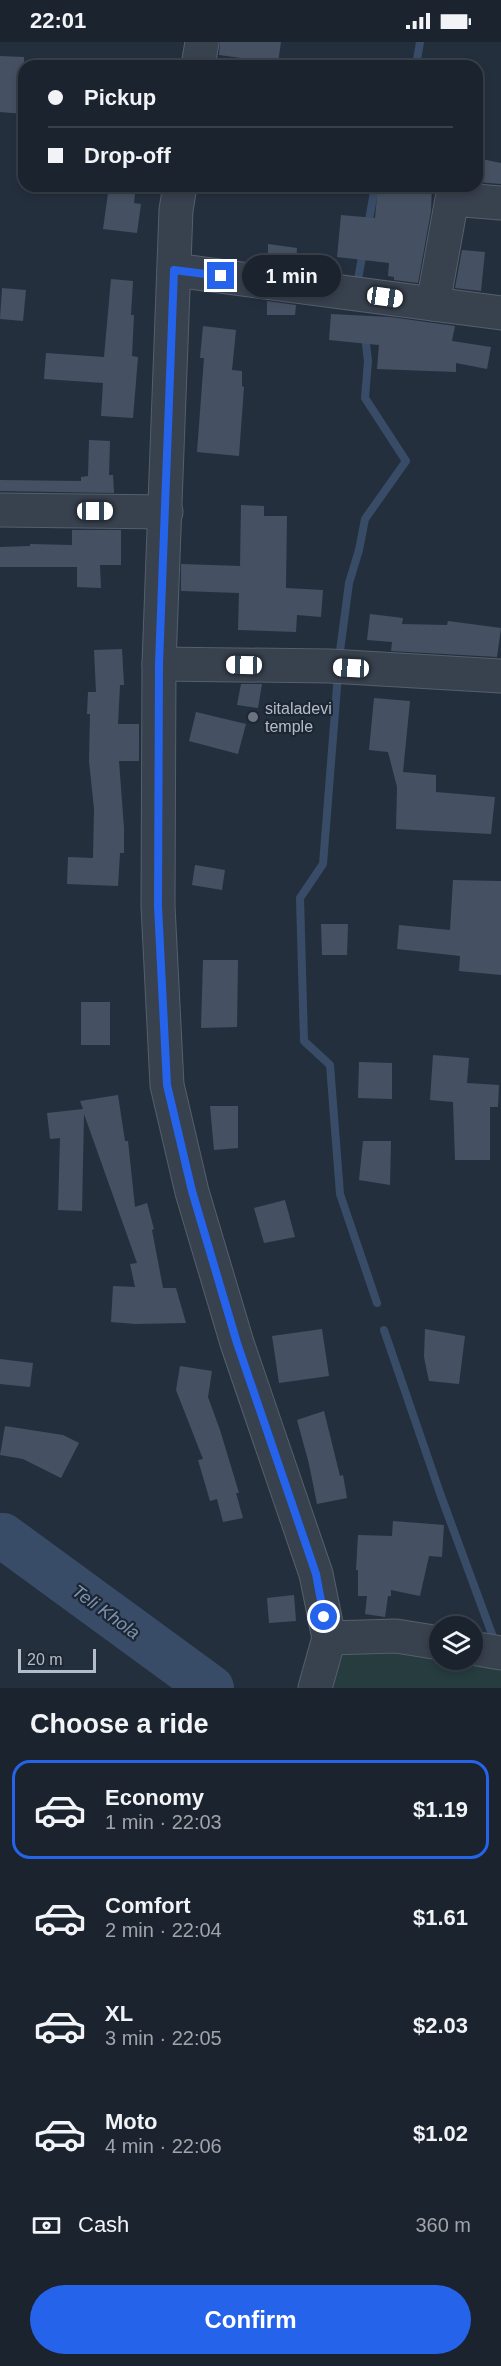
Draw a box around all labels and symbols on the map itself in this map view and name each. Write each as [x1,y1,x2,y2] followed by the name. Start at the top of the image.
[242,255,341,297] callout: 1 min
[207,262,234,289] route end
[366,286,404,308] car
[77,502,113,520] car
[226,656,262,674] car
[333,658,369,678] car
[265,700,332,735] place label: sitaladevi temple
[246,710,260,724] marker: sitaladevi temple
[68,1581,144,1643] water label: Teli Khola
[310,1603,337,1630] route start
[18,1646,96,1674] scale bar

